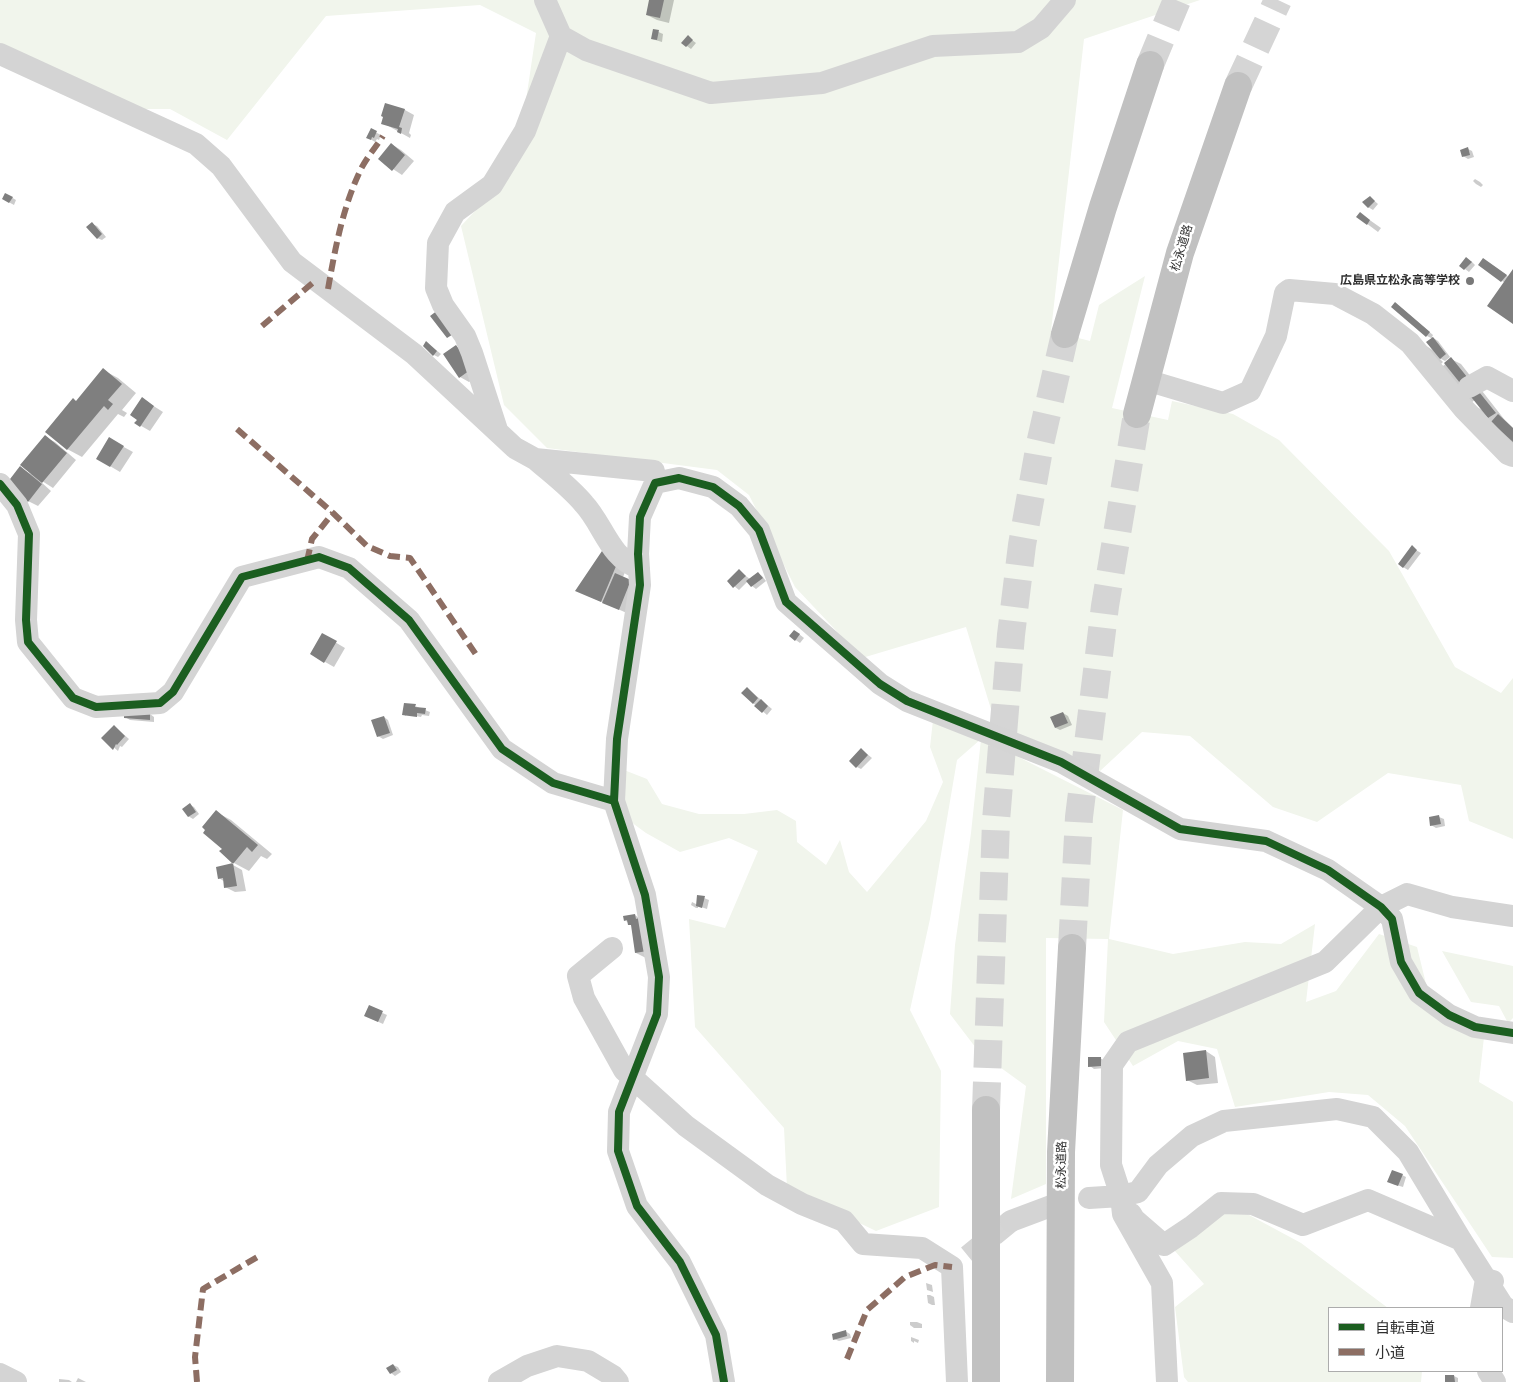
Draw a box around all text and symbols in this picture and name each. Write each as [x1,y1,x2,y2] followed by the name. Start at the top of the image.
[1168,223,1196,273] street label: 松永道路
[1340,274,1460,288] place label: 広島県立松永高等学校
[1464,275,1476,287] marker: 広島県立松永高等学校
[1054,1141,1070,1189] street label: 松永道路
[1328,1307,1503,1372] legend
[1375,1319,1435,1336] text: 自転車道
[1375,1344,1405,1361] text: 小道

